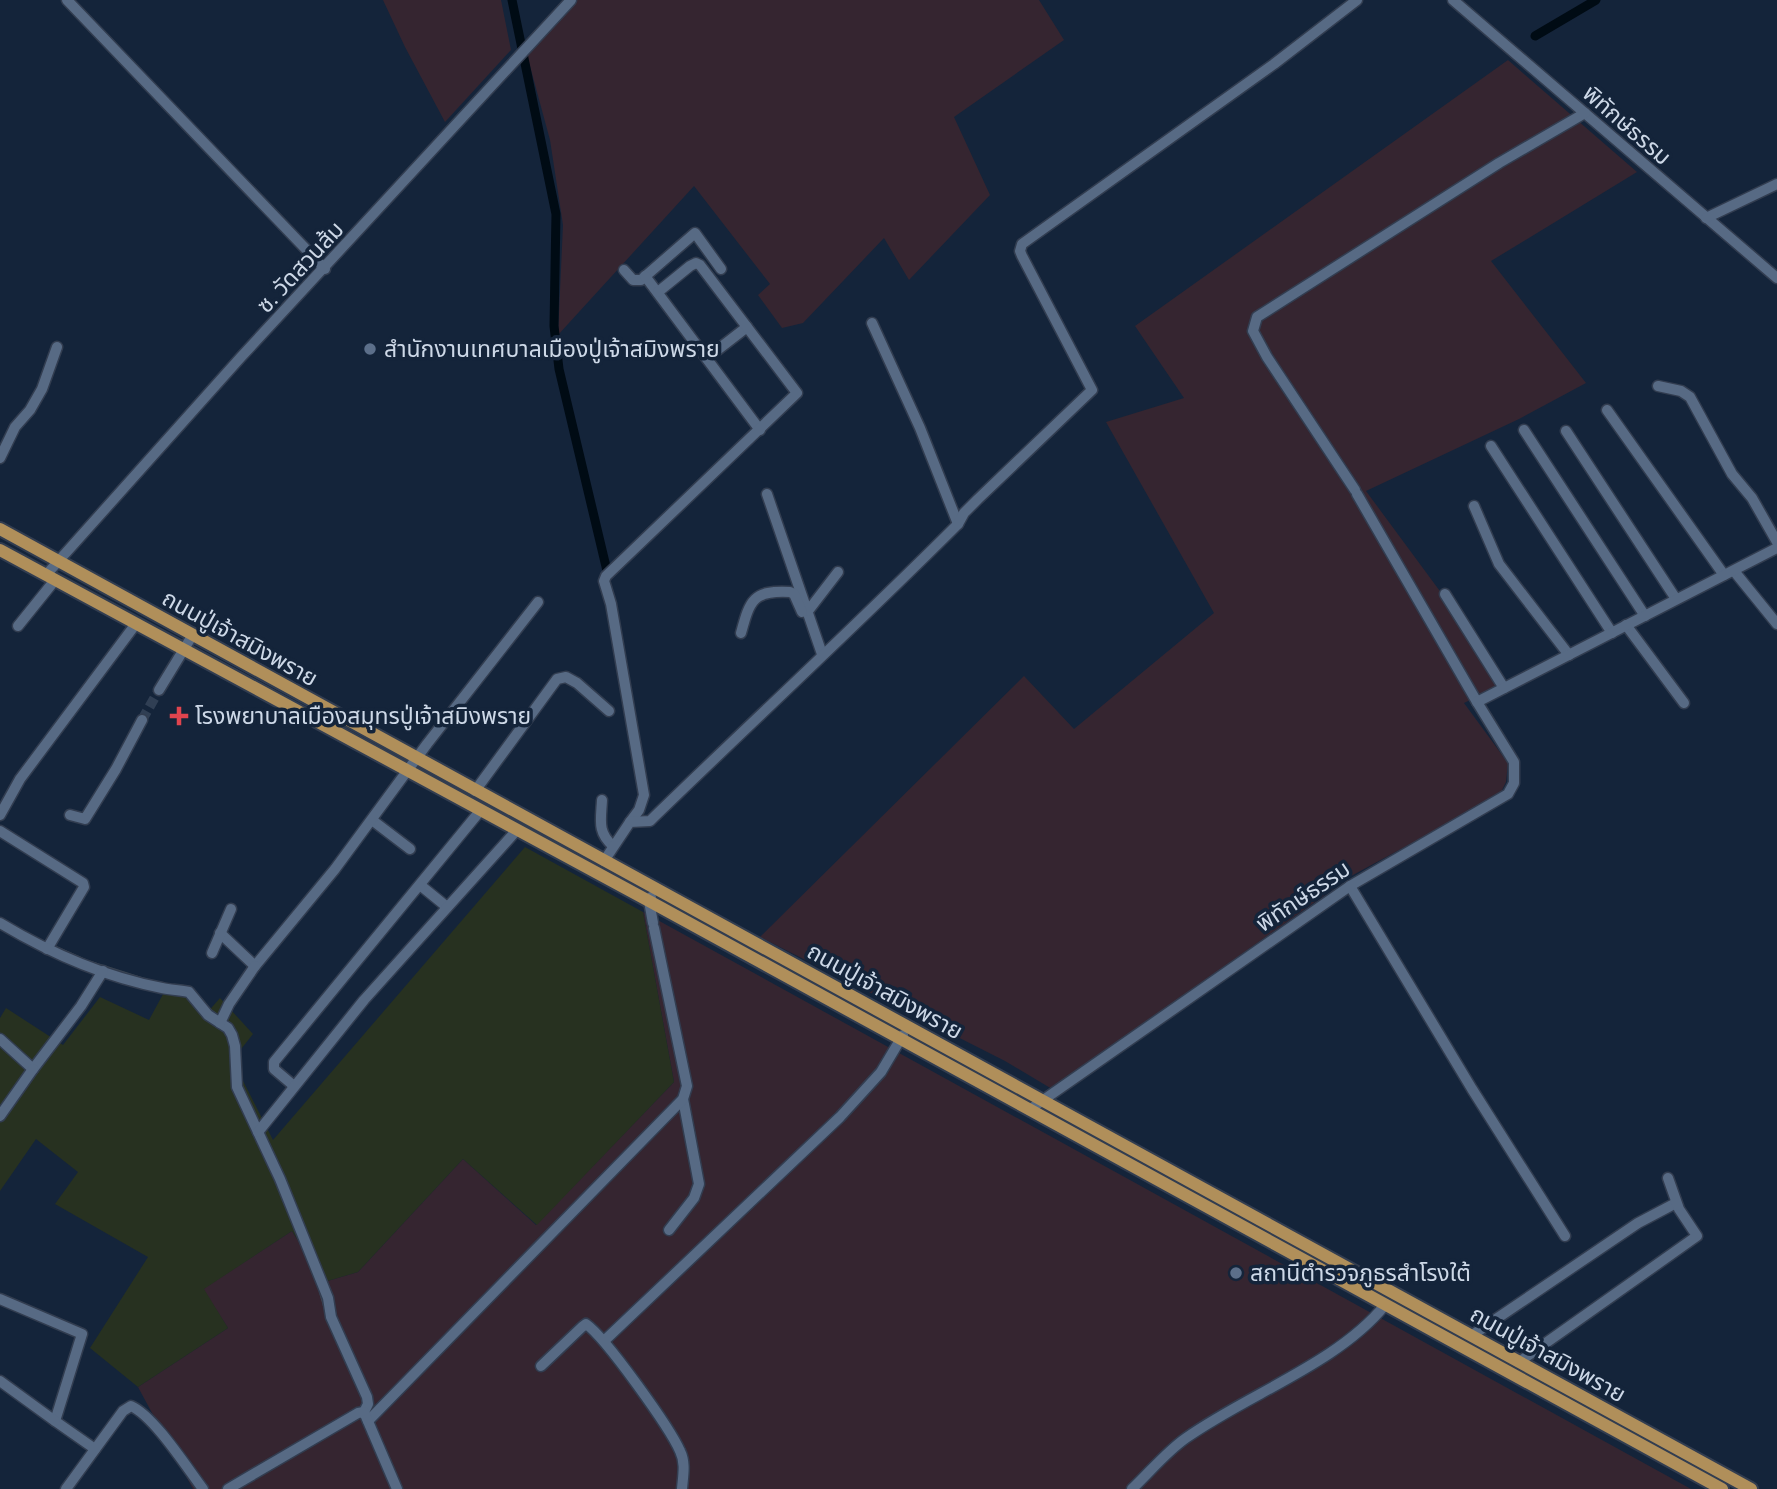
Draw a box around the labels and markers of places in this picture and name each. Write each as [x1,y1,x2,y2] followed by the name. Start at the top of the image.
[384,336,720,364] place label: สำนักงานเทศบาลเมืองปู่เจ้าสมิงพราย
[362,341,378,357] marker: สำนักงานเทศบาลเมืองปู่เจ้าสมิงพราย
[195,703,531,731] place label: โรงพยาบาลเมืองสมุทรปู่เจ้าสมิงพราย
[169,706,189,726] marker: โรงพยาบาลเมืองสมุทรปู่เจ้าสมิงพราย
[1250,1260,1471,1288] place label: สถานีตำรวจภูธรสำโรงใต้
[1228,1265,1244,1281] marker: สถานีตำรวจภูธรสำโรงใต้

